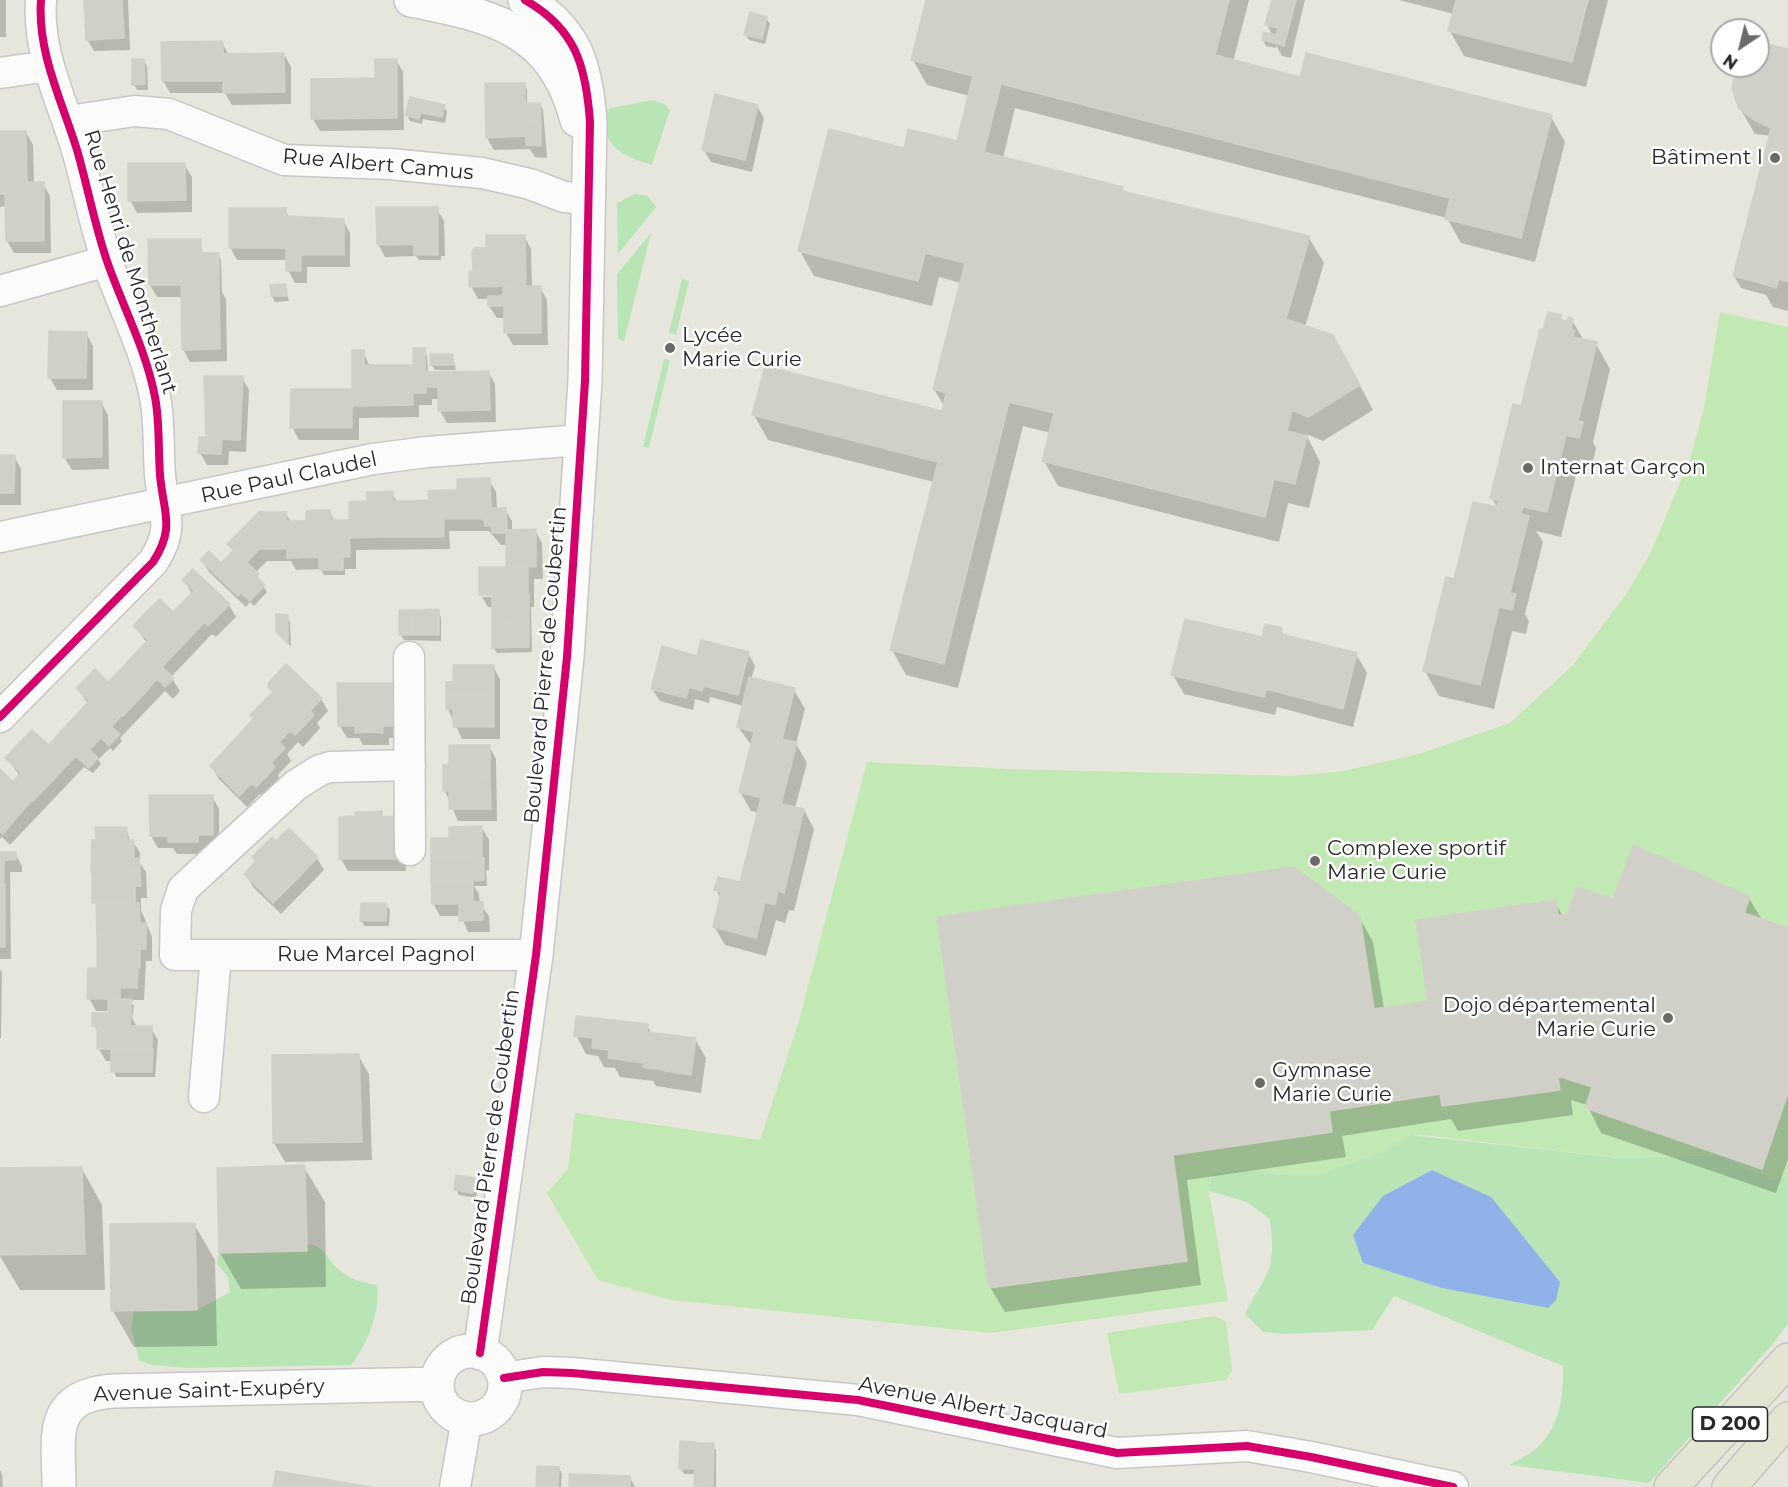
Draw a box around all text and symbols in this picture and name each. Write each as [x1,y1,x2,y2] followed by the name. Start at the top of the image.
[1710,18,1770,78] north arrow
[1720,50,1741,73] text: N
[78,127,182,397] street label: Rue Henri de Montherlant
[281,144,475,186] street label: Rue Albert Camus
[1651,145,1763,171] place label: Bâtiment I
[1768,151,1782,165] marker: Bâtiment I
[682,323,802,373] place label: Lycée Marie Curie
[663,341,677,355] marker: Lycée Marie Curie
[199,447,379,509] street label: Rue Paul Claudel
[1540,455,1706,481] place label: Internat Garçon
[1521,461,1535,475] marker: Internat Garçon
[520,505,572,825] street label: Boulevard Pierre de Coubertin
[1327,836,1506,886] place label: Complexe sportif Marie Curie
[1308,854,1322,868] marker: Complexe sportif Marie Curie
[277,942,475,968] street label: Rue Marcel Pagnol
[456,987,526,1307] street label: Boulevard Pierre de Coubertin
[1443,993,1656,1043] place label: Dojo départemental Marie Curie
[1661,1011,1675,1025] marker: Dojo départemental Marie Curie
[1272,1058,1392,1108] place label: Gymnase Marie Curie
[1253,1076,1267,1090] marker: Gymnase Marie Curie
[857,1372,1109,1444] street label: Avenue Albert Jacquard
[93,1374,325,1408] street label: Avenue Saint-Exupéry
[1692,1407,1768,1441] road number: D 200

